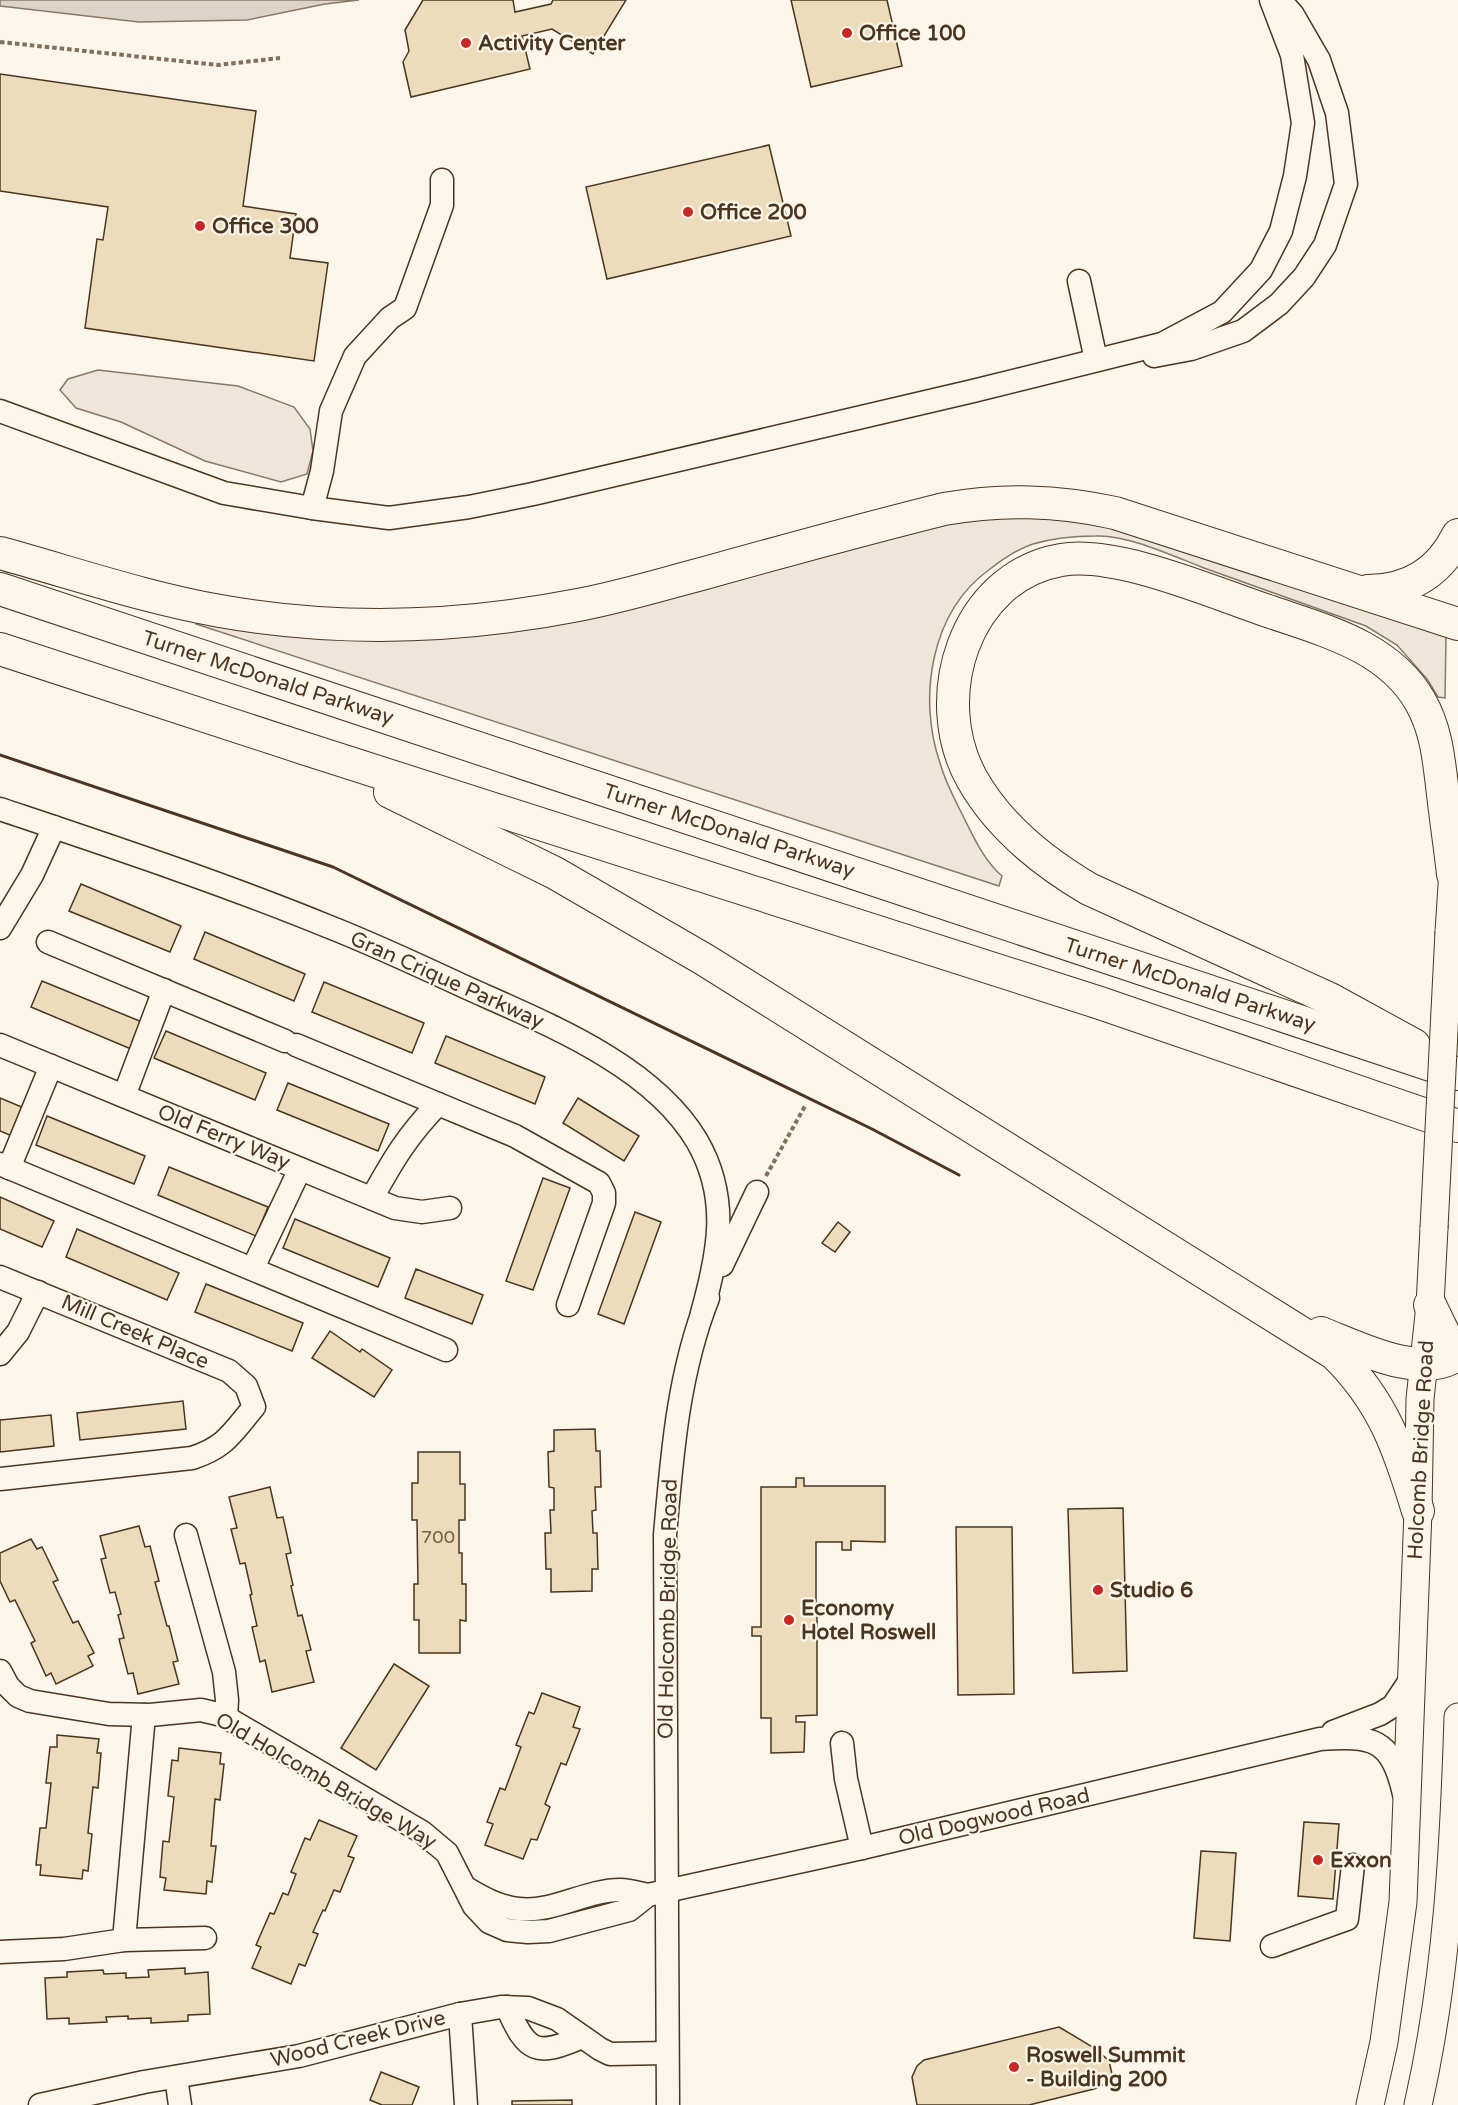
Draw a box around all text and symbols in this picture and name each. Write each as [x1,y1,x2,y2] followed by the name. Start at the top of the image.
[859,21,966,46] place label: Office 100
[840,26,854,40] marker: Office 100
[478,31,626,56] place label: Activity Center
[459,36,473,50] marker: Activity Center
[700,200,807,225] place label: Office 200
[681,205,695,219] marker: Office 200
[212,214,319,239] place label: Office 300
[193,219,207,233] marker: Office 300
[139,626,397,730] street label: Turner McDonald Parkway
[600,779,858,883] street label: Turner McDonald Parkway
[346,926,548,1034] street label: Gran Crique Parkway
[1061,933,1319,1037] street label: Turner McDonald Parkway
[154,1099,294,1175] street label: Old Ferry Way
[57,1290,213,1374] street label: Mill Creek Place
[1403,1340,1439,1560] street label: Holcomb Bridge Road
[653,1479,683,1739] street label: Old Holcomb Bridge Road
[421,1526,455,1548] house number: 700
[1110,1578,1193,1603] place label: Studio 6
[1091,1583,1105,1597] marker: Studio 6
[801,1596,936,1645] place label: Economy Hotel Roswell
[782,1613,796,1627] marker: Economy Hotel Roswell
[211,1707,441,1855] street label: Old Holcomb Bridge Way
[896,1783,1092,1851] street label: Old Dogwood Road
[1330,1848,1392,1873] place label: Exxon
[1311,1853,1325,1867] marker: Exxon
[268,2005,448,2073] street label: Wood Creek Drive
[1026,2043,1185,2092] place label: Roswell Summit - Building 200
[1007,2060,1021,2074] marker: Roswell Summit - Building 200

